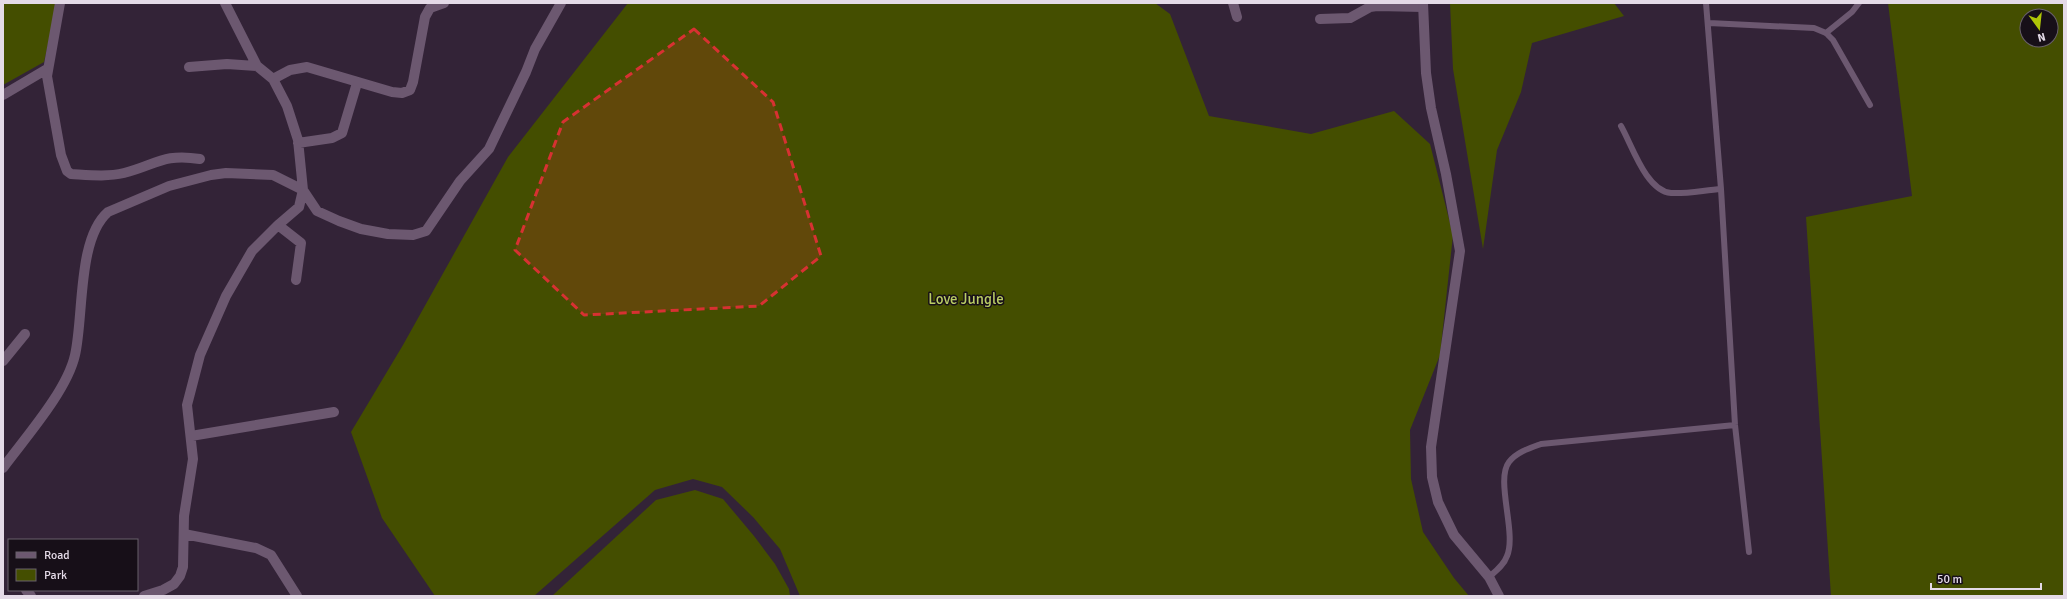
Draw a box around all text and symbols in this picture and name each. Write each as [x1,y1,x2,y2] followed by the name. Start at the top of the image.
[2019,8,2059,48] north arrow
[2036,30,2047,44] text: N
[928,290,1004,308] park label: Love Jungle
[8,539,138,591] legend
[44,548,70,563] text: Road
[1931,565,2041,591] scale bar
[44,568,67,583] text: Park
[1937,572,1962,587] text: 50 m

